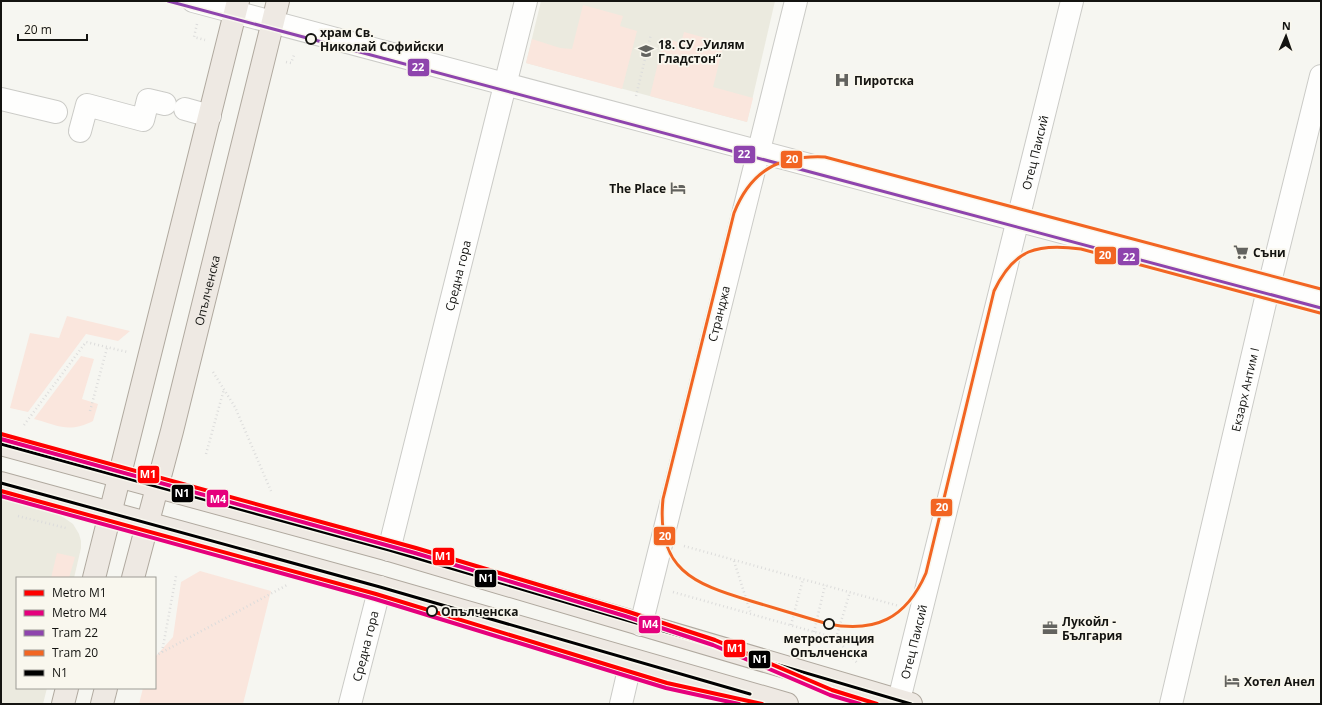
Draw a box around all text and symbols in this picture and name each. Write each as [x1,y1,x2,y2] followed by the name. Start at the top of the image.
[18,16,87,42] scale bar
[1266,16,1306,56] north arrow
[1282,18,1291,33] text: N
[24,21,52,38] text: 20 m
[320,24,444,55] place label: храм Св. Николай Софийски
[305,33,317,45] marker: храм Св. Николай Софийски
[658,36,745,67] place label: 18. СУ „Уилям Гладстон“
[637,42,655,60] school or university icon: 18. СУ „Уилям Гладстон“
[407,58,430,77] line badge: 22
[412,59,424,74] text: 22
[833,71,851,89] hospital icon: Пиротска
[854,72,914,89] place label: Пиротска
[1017,113,1052,192] street label: Отец Паисий
[733,145,756,164] line badge: 22
[738,146,750,161] text: 22
[780,150,803,169] line badge: 20
[786,151,798,166] text: 20
[669,179,687,197] hotel icon: The Place
[609,180,666,197] place label: The Place
[441,238,475,313] street label: Средна гора
[1232,243,1250,261] supermarket icon: Съни
[1253,244,1286,261] place label: Съни
[1094,246,1117,265] line badge: 20
[1099,247,1111,262] text: 20
[1117,247,1140,266] line badge: 22
[1123,249,1135,264] text: 22
[190,253,224,327] street label: Опълченска
[703,284,734,343] street label: Странджа
[1227,346,1263,433] street label: Екзарх Антим I
[137,465,160,484] line badge: M1
[140,466,156,481] text: M1
[171,484,194,503] line badge: N1
[174,485,190,500] text: N1
[206,489,229,508] line badge: M4
[210,491,227,506] text: M4
[930,498,953,517] line badge: 20
[936,499,948,514] text: 20
[653,526,676,546] line badge: 20
[659,528,671,543] text: 20
[432,547,455,566] line badge: M1
[435,548,451,563] text: M1
[474,569,497,588] line badge: N1
[478,570,494,585] text: N1
[16,577,156,689] legend
[52,584,107,601] text: Metro M1
[441,603,518,620] place label: Опълченска
[896,603,931,681] street label: Отец Паисий
[52,604,107,621] text: Metro M4
[426,605,438,617] marker: Опълченска
[348,609,382,683] street label: Средна гора
[1062,613,1122,644] place label: Лукойл - България
[638,615,661,634] line badge: M4
[642,616,659,631] text: M4
[823,618,835,630] marker: метростанция Опълченска
[1041,619,1059,637] office icon: Лукойл - България
[52,624,98,641] text: Tram 22
[784,630,874,661] place label: метростанция Опълченска
[723,639,746,658] line badge: M1
[727,640,743,655] text: M1
[52,644,98,661] text: Tram 20
[748,650,771,669] line badge: N1
[752,651,768,666] text: N1
[52,664,68,681] text: N1
[1223,672,1241,690] hotel icon: Хотел Анел
[1244,673,1315,690] place label: Хотел Анел

